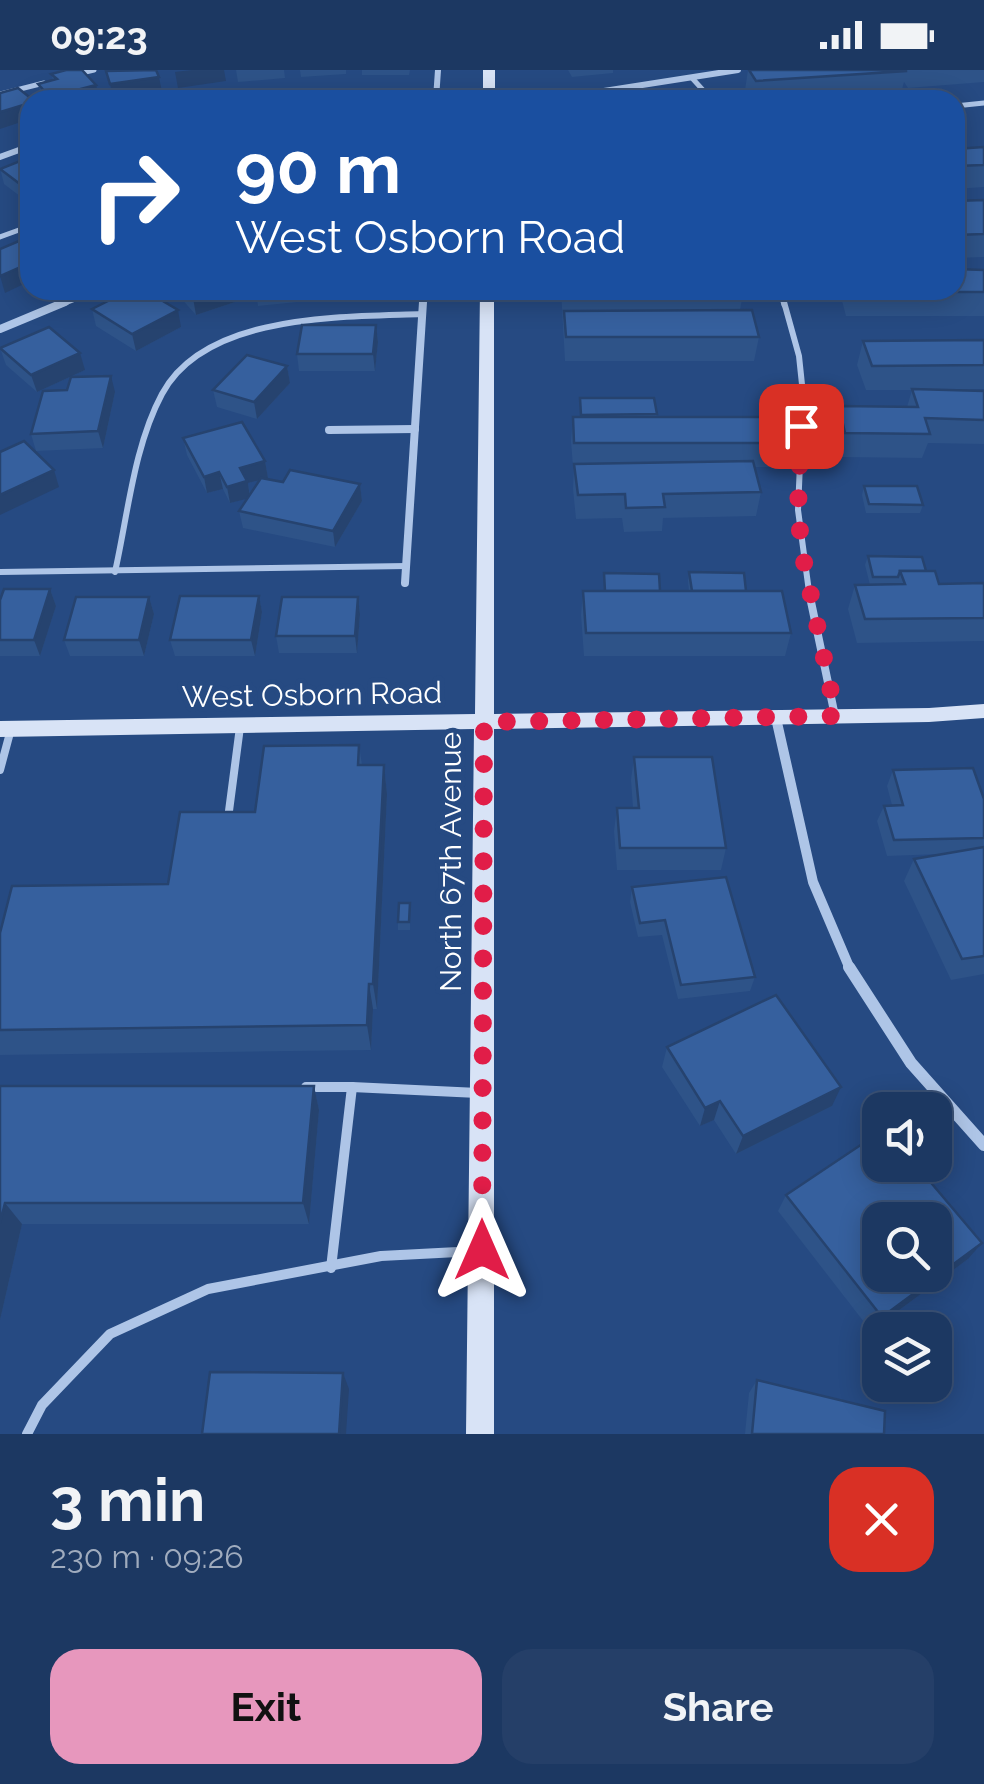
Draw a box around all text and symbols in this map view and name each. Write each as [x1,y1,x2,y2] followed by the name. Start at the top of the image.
[50,13,148,58] text: 09:23
[235,127,401,209] text: 90 m
[70,130,200,260] icon: right
[235,211,625,264] text: West Osborn Road
[759,384,844,469] pin
[774,399,829,454] icon: arrive
[182,675,442,714] street label: West Osborn Road
[433,732,468,992] street label: North 67th Avenue
[862,1092,952,1402] map controls
[862,1092,952,1182] button: sound
[430,1198,534,1302] position arrow
[862,1202,952,1292] button: search
[862,1312,952,1402] button: layers
[50,1465,205,1535] text: 3 min
[829,1467,934,1572] button: close
[50,1538,244,1575] text: 230 m · 09:26
[50,1649,482,1764] button: Exit
[502,1649,934,1764] button: Share

